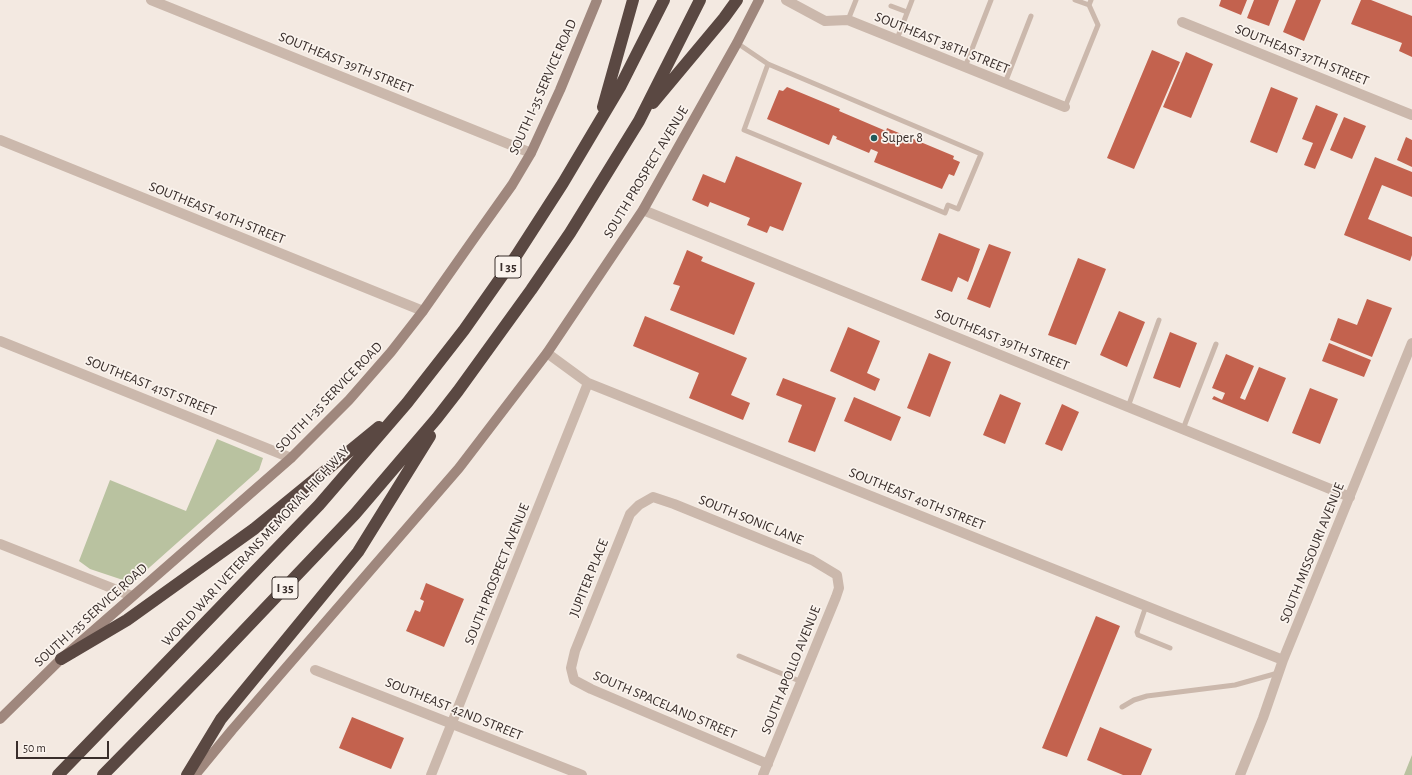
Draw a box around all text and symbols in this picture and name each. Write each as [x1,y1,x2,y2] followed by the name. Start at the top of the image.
[872,8,1012,78] street label: SOUTHEAST 38TH STREET
[506,17,580,157] street label: SOUTH I-35 SERVICE ROAD
[1233,20,1371,90] street label: SOUTHEAST 37TH STREET
[276,28,416,98] street label: SOUTHEAST 39TH STREET
[600,103,692,241] street label: SOUTH PROSPECT AVENUE
[882,130,923,146] place label: Super 8
[869,133,879,143] marker: Super 8
[146,178,288,248] street label: SOUTHEAST 40TH STREET
[495,256,521,278] road number: I 35
[932,305,1072,375] street label: SOUTHEAST 39TH STREET
[272,338,386,456] street label: SOUTH I-35 SERVICE ROAD
[83,352,219,420] street label: SOUTHEAST 41ST STREET
[158,442,354,650] street label: WORLD WAR I VETERANS MEMORIAL HIGHWAY
[846,464,988,534] street label: SOUTHEAST 40TH STREET
[1276,480,1348,626] street label: SOUTH MISSOURI AVENUE
[696,491,806,549] street label: SOUTH SONIC LANE
[461,501,533,647] street label: SOUTH PROSPECT AVENUE
[566,537,612,619] street label: JUPITER PLACE
[31,560,151,670] street label: SOUTH I-35 SERVICE ROAD
[272,577,298,599] road number: I 35
[758,603,824,737] street label: SOUTH APOLLO AVENUE
[591,667,739,743] street label: SOUTH SPACELAND STREET
[383,674,525,744] street label: SOUTHEAST 42ND STREET
[18,733,111,759] scale bar
[23,742,46,754] text: 50 m

